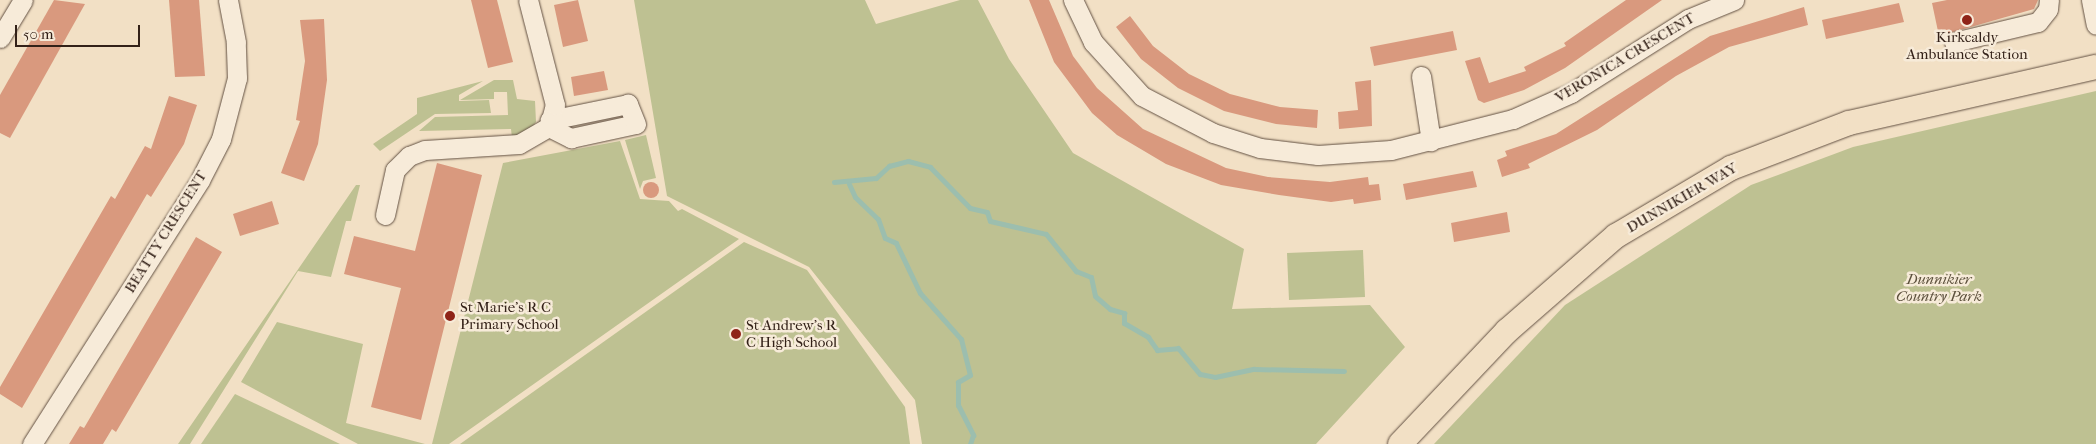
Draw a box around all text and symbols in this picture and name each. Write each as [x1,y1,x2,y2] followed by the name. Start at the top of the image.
[1552,9,1698,107] street label: VERONICA CRESCENT
[1961,14,1973,26] marker: Kirkcaldy Ambulance Station
[18,15,142,47] scale bar
[23,25,53,43] text: 50 m
[1906,28,2028,63] place label: Kirkcaldy Ambulance Station
[1623,159,1741,237] street label: DUNNIKIER WAY
[121,167,211,297] street label: BEATTY CRESCENT
[1896,270,1982,305] park label: Dunnikier Country Park
[460,298,559,333] place label: St Marie's R C Primary School
[444,310,456,322] marker: St Marie's R C Primary School
[746,316,837,351] place label: St Andrew's R C High School
[730,328,742,340] marker: St Andrew's R C High School

